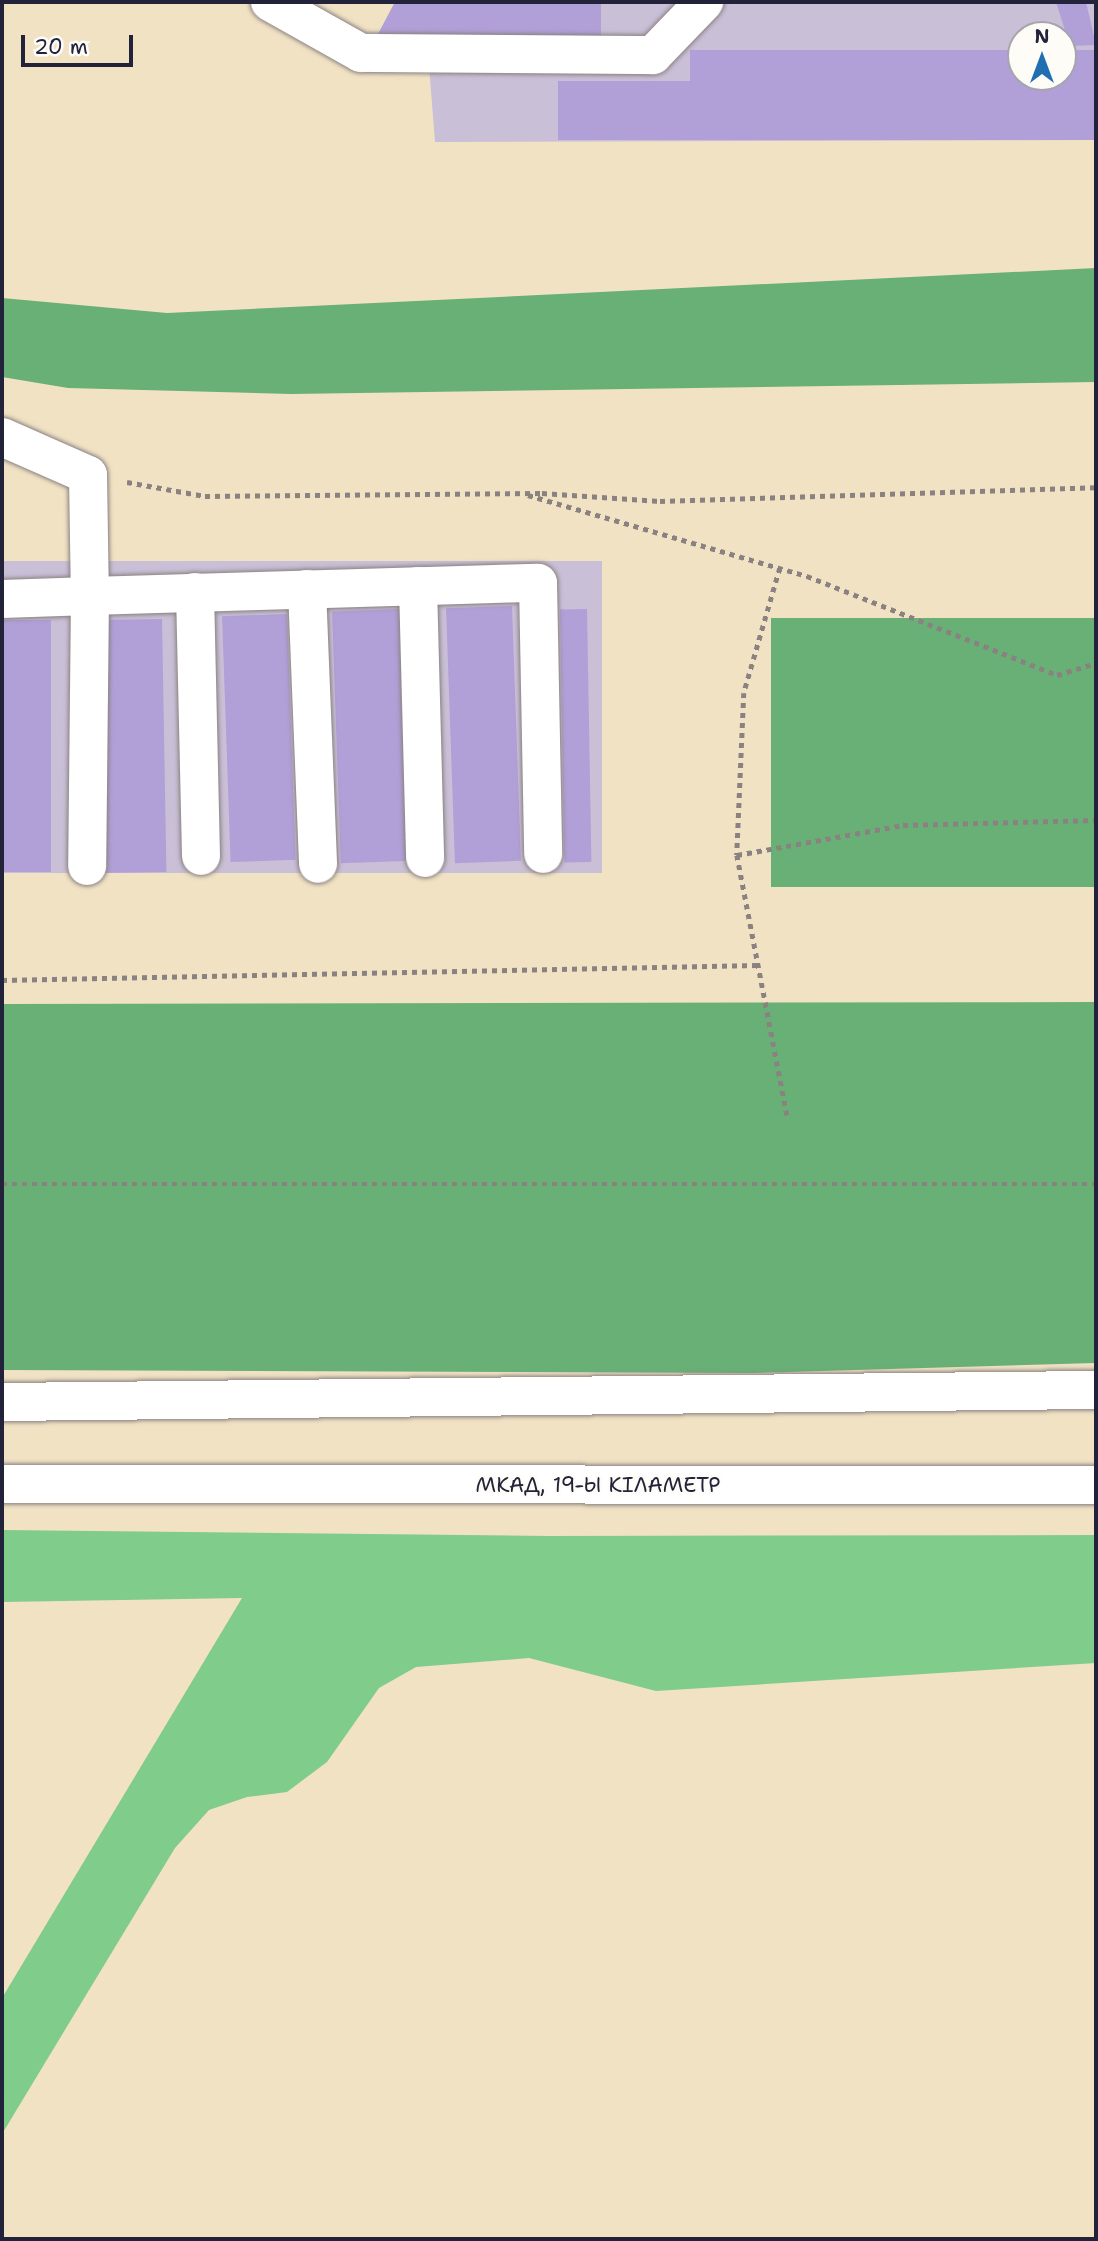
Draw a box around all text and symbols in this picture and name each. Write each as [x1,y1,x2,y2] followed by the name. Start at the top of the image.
[24,21,136,65] scale bar
[1007,21,1077,91] north arrow
[1034,24,1050,49] text: N
[34,33,88,61] text: 20 m
[476,1472,720,1498] street label: МКАД, 19-Ы КІЛАМЕТР

